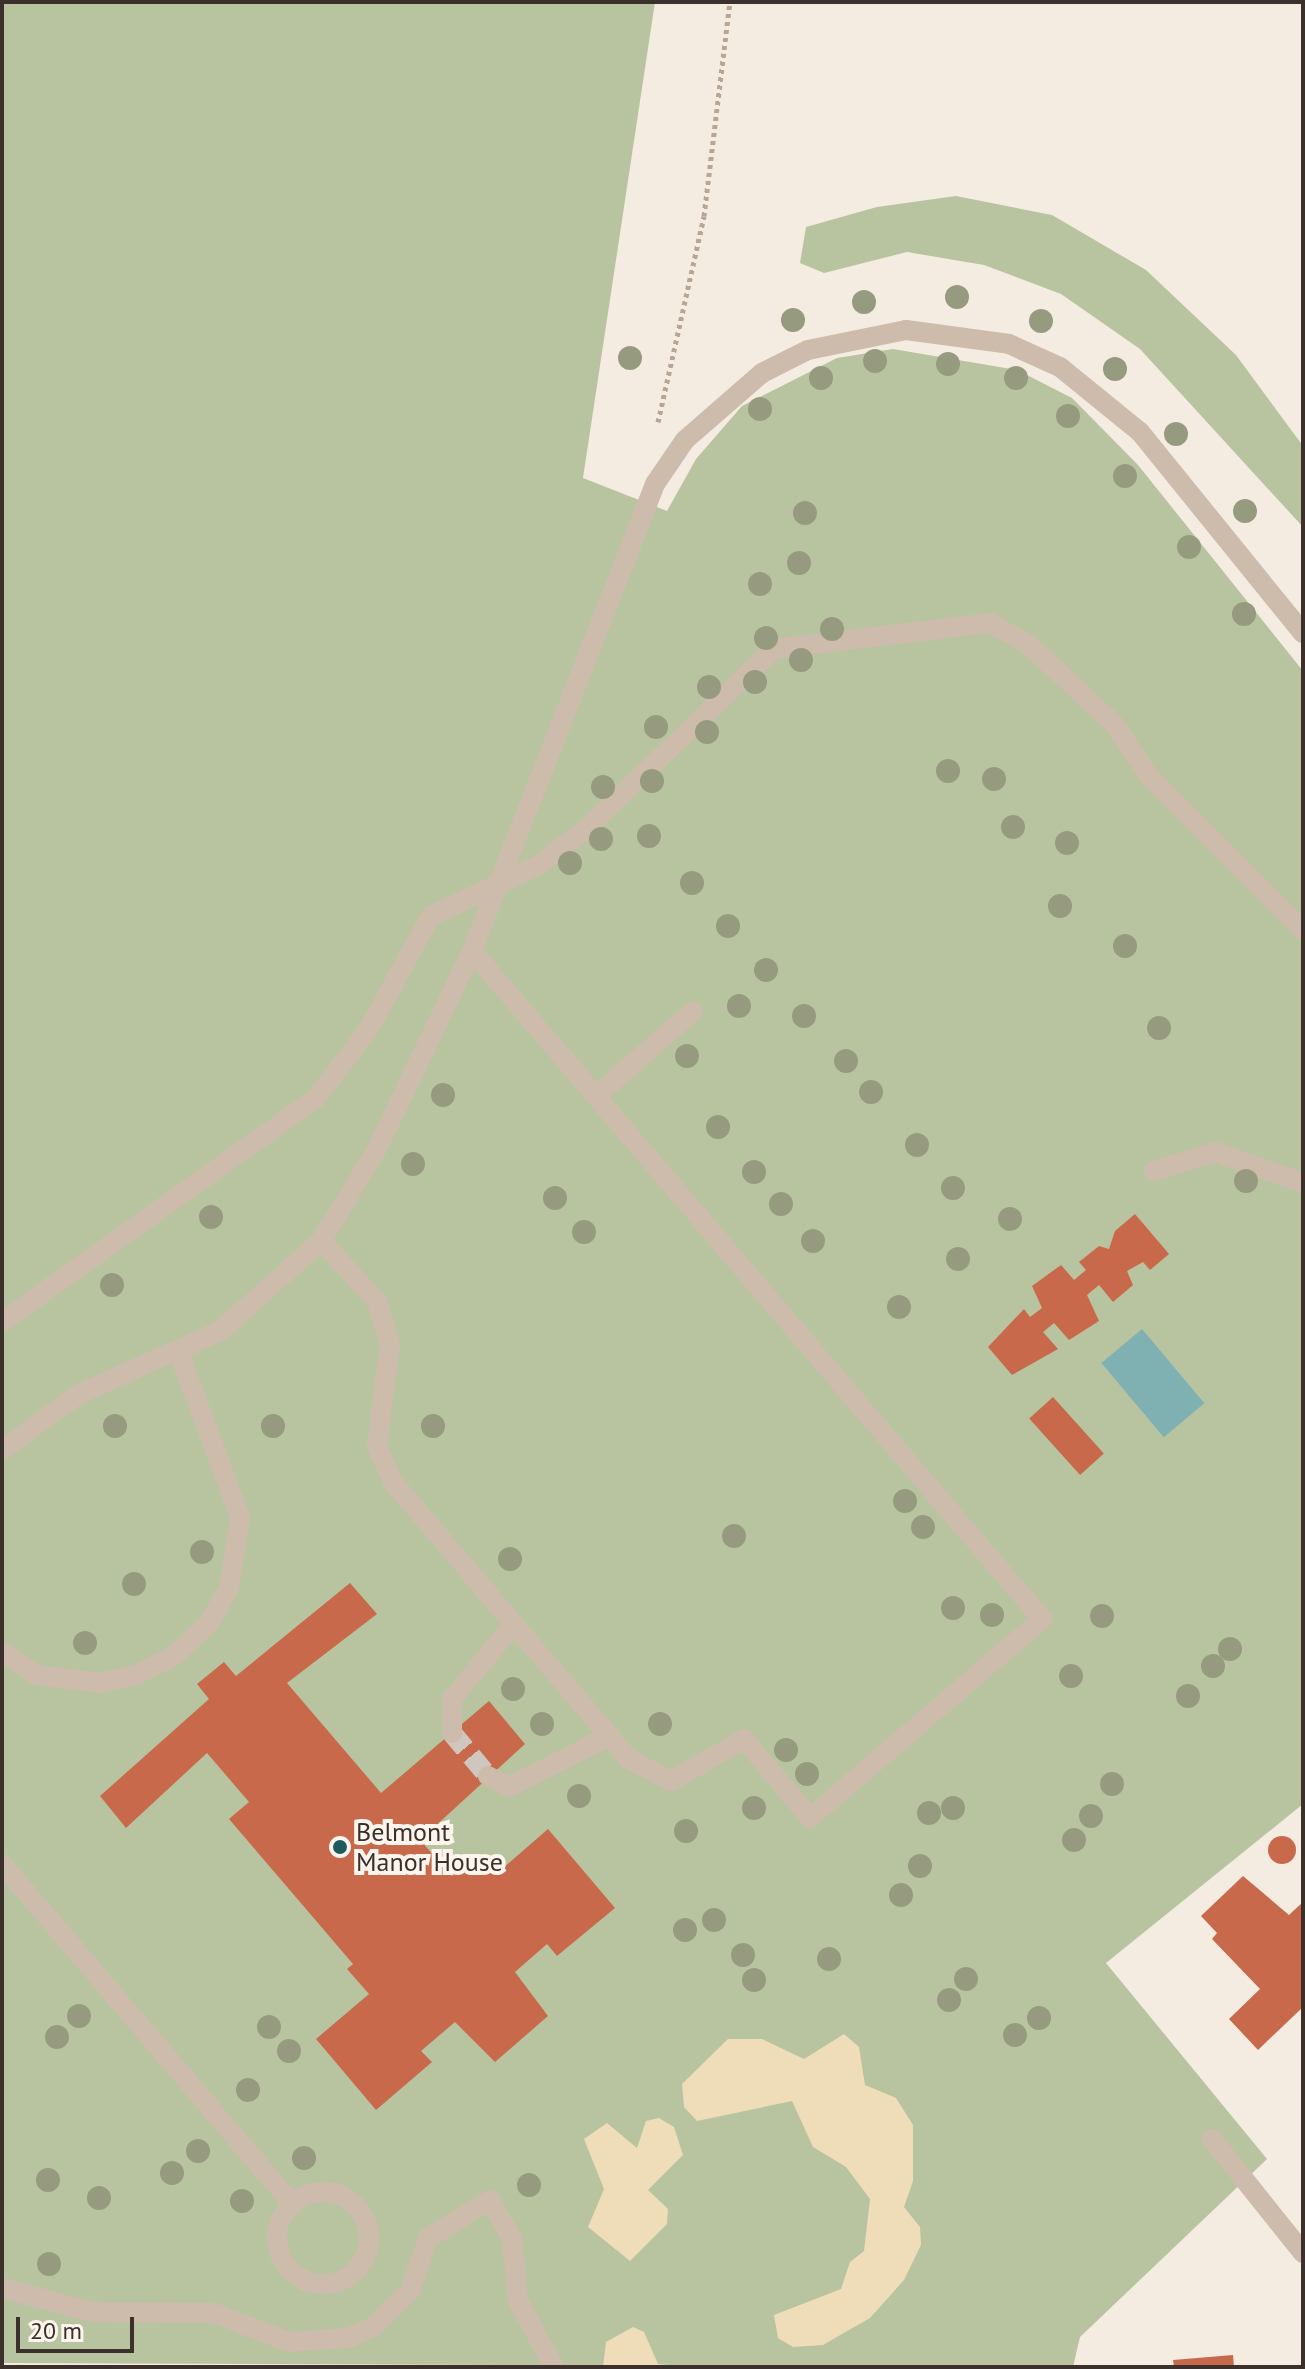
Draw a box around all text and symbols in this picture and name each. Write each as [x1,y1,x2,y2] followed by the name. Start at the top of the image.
[356,1816,503,1878] place label: Belmont Manor House
[331,1838,349,1856] marker: Belmont Manor House
[20,2301,138,2351] scale bar
[30,2315,82,2346] text: 20 m

